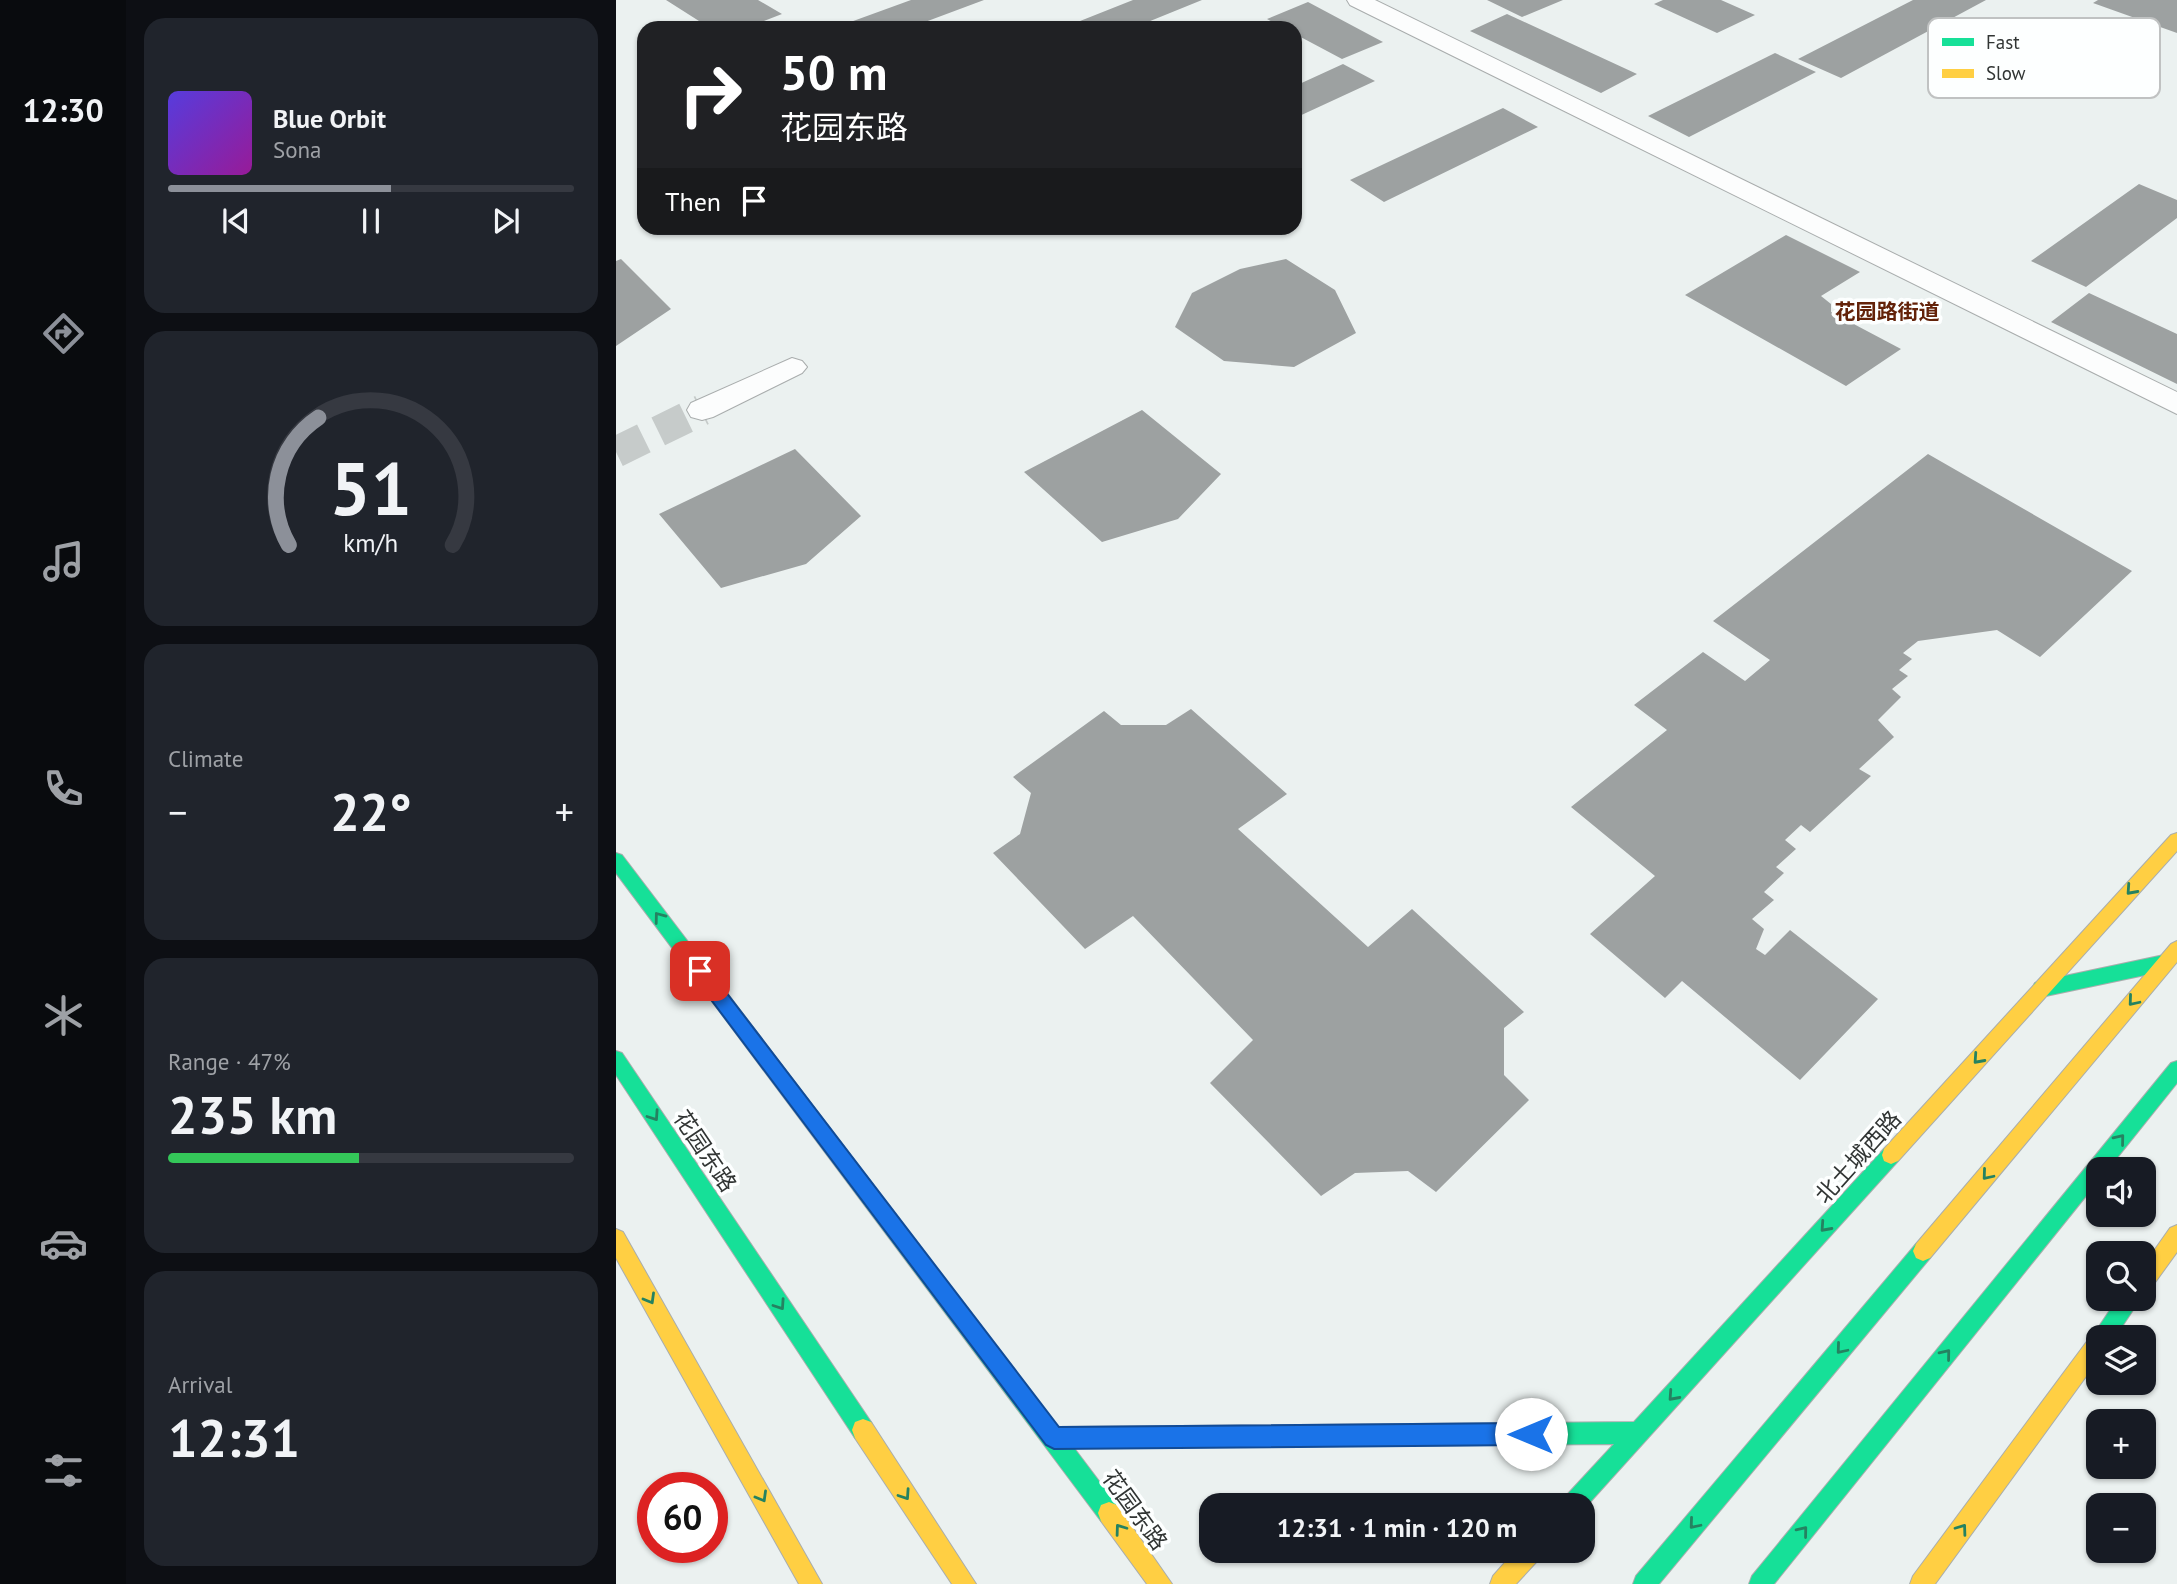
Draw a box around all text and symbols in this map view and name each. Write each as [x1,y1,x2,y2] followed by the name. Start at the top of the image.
[1928,18,2160,98] legend
[1986,30,2020,54] text: Fast
[780,40,887,104] text: 50 m
[665,49,756,140] icon: right
[1986,61,2026,85] text: Slow
[22,89,104,131] text: 12:30
[273,102,386,135] text: Blue Orbit
[780,106,908,148] text: 花园东路
[273,135,322,164] text: Sona
[735,182,773,220] icon: arrive
[665,185,721,218] text: Then
[217,202,255,240] icon: previous
[352,202,390,240] icon: pause
[487,202,525,240] icon: next
[1835,298,1940,325] district label: 花园路街道
[39,309,88,358] icon: directions
[330,441,412,535] text: 51
[344,527,398,559] text: km/h
[39,537,88,586] icon: music
[168,744,243,773] text: Climate
[39,764,88,813] icon: phone
[330,778,412,845] text: 22°
[168,787,187,836] text: −
[555,787,574,836] text: +
[2127,882,2139,895] one-way arrow
[655,912,667,925] one-way arrow
[670,941,730,1001] pin
[681,952,719,990] icon: arrive
[39,991,88,1040] icon: climate
[2129,992,2141,1005] one-way arrow
[168,1047,291,1076] text: Range · 47%
[1974,1051,1986,1064] one-way arrow
[168,1081,337,1148] text: 235 km
[668,1104,743,1197] street label: 花园东路
[1808,1104,1907,1209] street label: 北土城西路
[646,1108,659,1121] one-way arrow
[2112,1135,2125,1147] one-way arrow
[2086,1157,2156,1563] map controls
[2086,1157,2156,1227] button: sound
[1983,1167,1995,1180] one-way arrow
[39,1219,88,1268] icon: car
[1821,1219,1834,1232] one-way arrow
[2086,1241,2156,1311] button: search
[642,1291,655,1304] one-way arrow
[771,1297,784,1310] one-way arrow
[2086,1325,2156,1395] button: layers
[1836,1342,1849,1354] one-way arrow
[1938,1350,1951,1362] one-way arrow
[168,1370,232,1399] text: Arrival
[1668,1388,1681,1401] one-way arrow
[1494,1397,1568,1471] position arrow
[168,1404,300,1471] text: 12:31
[2086,1409,2156,1479] button: +
[39,1446,88,1495] icon: filters
[1097,1464,1174,1555] street label: 花园东路
[637,1472,728,1563] speed limit sign: 60
[897,1487,910,1500] one-way arrow
[754,1489,767,1502] one-way arrow
[2086,1493,2156,1563] button: −
[1277,1511,1517,1544] text: 12:31 · 1 min · 120 m
[1690,1515,1702,1528] one-way arrow
[1116,1524,1129,1537] one-way arrow
[1953,1524,1966,1537] one-way arrow
[1795,1526,1808,1538] one-way arrow

